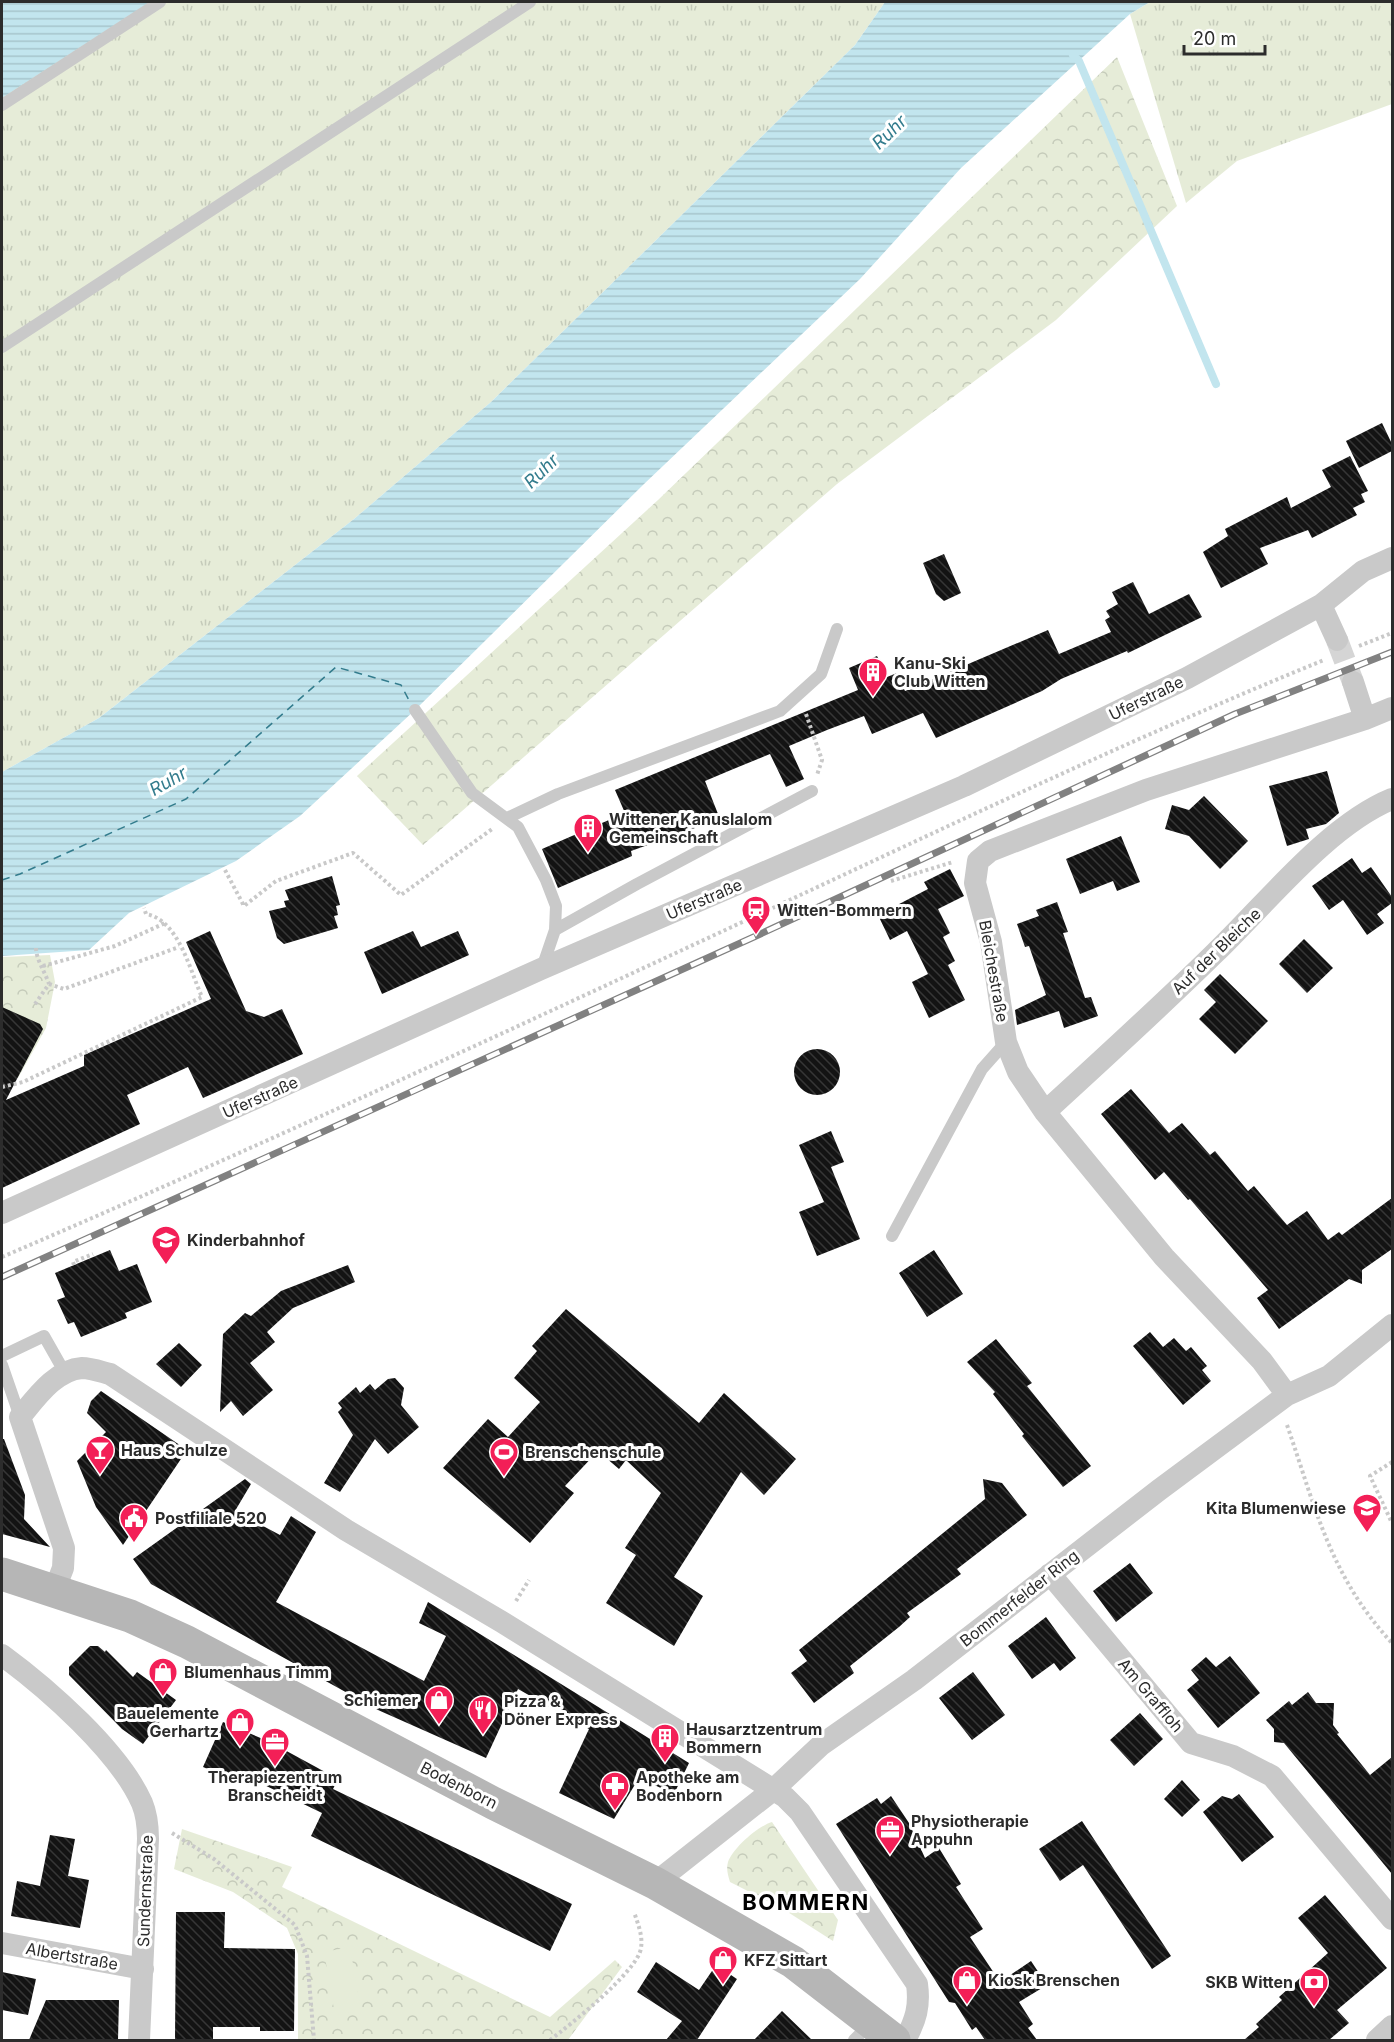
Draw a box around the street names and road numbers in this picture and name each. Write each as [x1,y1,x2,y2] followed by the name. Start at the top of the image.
[1105,671,1187,725] street label: Uferstraße
[663,874,745,924] street label: Uferstraße
[1167,904,1265,998] street label: Auf der Bleiche
[975,918,1013,1024] street label: Bleichestraße
[219,1071,301,1123] street label: Uferstraße
[956,1545,1082,1651] street label: Bommerfelder Ring
[1114,1654,1188,1736] street label: Am Graffloh
[417,1757,501,1813] street label: Bodenborn
[133,1835,157,1947] street label: Sundernstraße
[24,1938,120,1974] street label: Albertstraße

